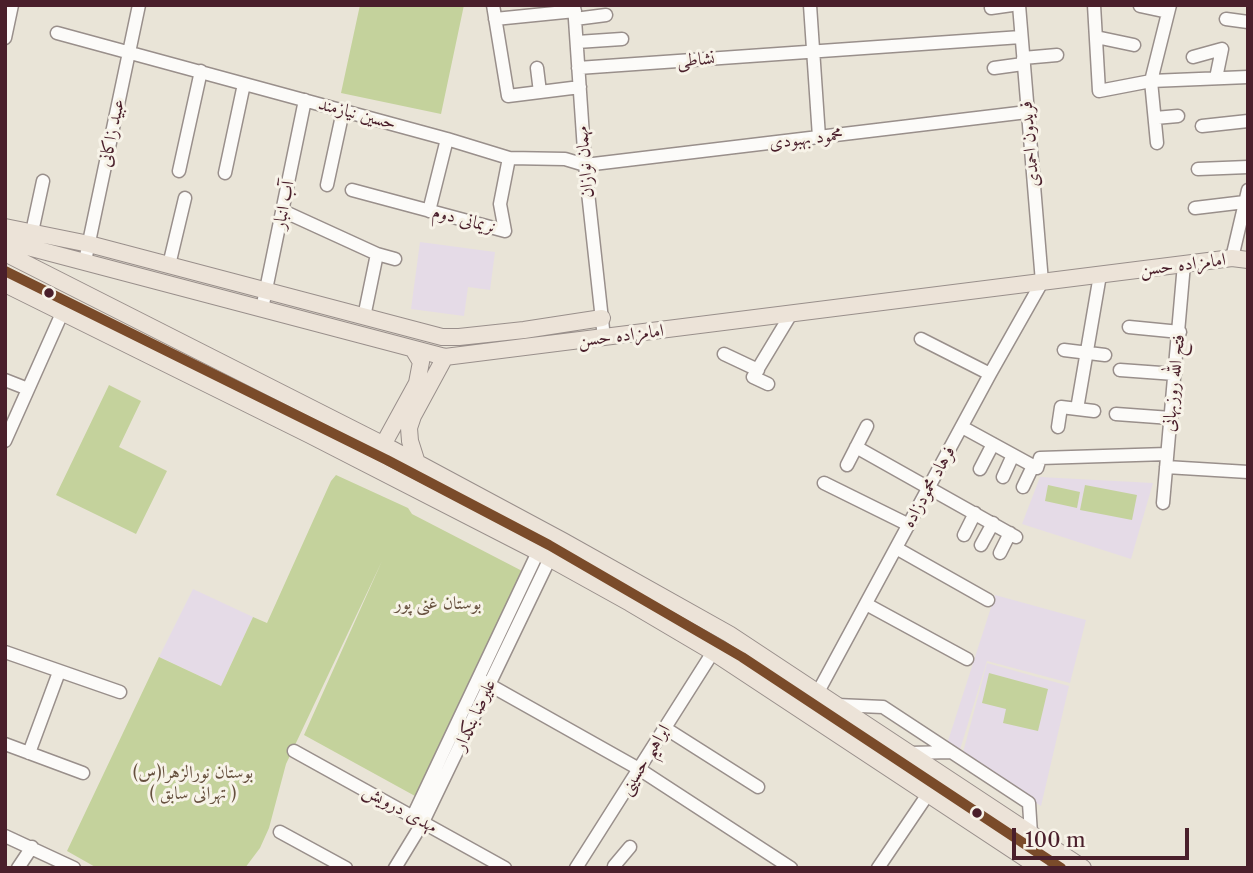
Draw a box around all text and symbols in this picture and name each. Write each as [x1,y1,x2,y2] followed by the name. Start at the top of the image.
[676,48,716,72] street label: نشاطی
[316,93,398,135] street label: حسین نیازمند
[94,97,130,169] street label: عبید زاکانی
[1015,100,1045,188] street label: فریدون احمدی
[768,124,844,154] street label: محمود بهبودی
[571,125,599,199] street label: مهمان نوازان
[269,179,299,231] street label: آب انبار
[430,201,498,239] street label: نریمانی دوم
[1139,249,1227,281] street label: امامزاده حسن
[42,286,56,300] unlabelled marker
[577,320,665,352] street label: امامزاده حسن
[1158,333,1190,433] street label: فتح الله روزبهانی
[898,442,960,532] street label: فرهاد محمودزاده
[395,593,481,615] park label: بوستان غنی پور
[449,676,501,754] street label: علیرضا بنکدار
[615,721,675,799] street label: ابراهیم حسینی
[133,762,253,804] park label: بوستان نورالزهرا(س) ( تهرانی سابق )
[359,780,441,838] street label: مهدی درویش
[970,806,984,820] unlabelled marker
[1015,814,1192,858] scale bar
[1025,827,1086,852] text: 100 m

